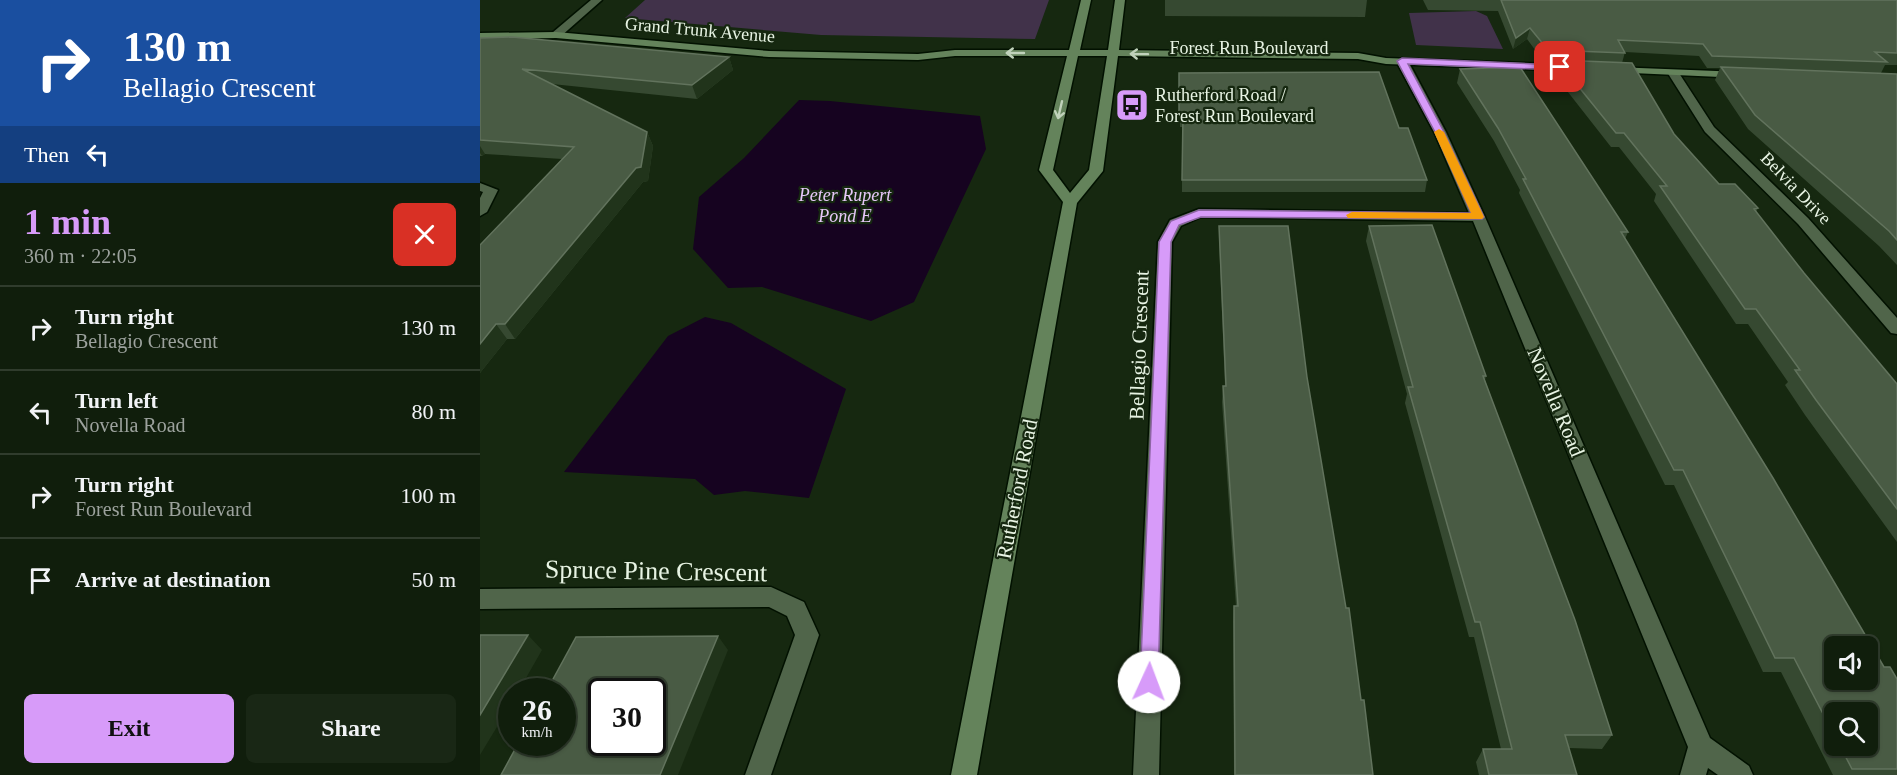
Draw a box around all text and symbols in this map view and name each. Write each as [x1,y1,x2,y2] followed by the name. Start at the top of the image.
[624,13,776,47] street label: Grand Trunk Avenue
[24,24,102,102] icon: right
[123,24,232,70] text: 130 m
[1170,38,1329,58] street label: Forest Run Boulevard
[1534,41,1585,92] pin
[1006,47,1026,59] one-way arrow
[1129,48,1149,59] one-way arrow
[1543,50,1576,83] icon: arrive
[123,73,316,103] text: Bellagio Crescent
[1155,85,1314,126] place label: Rutherford Road / Forest Run Boulevard
[1114,87,1150,123] bus stop icon: Rutherford Road / Forest Run Boulevard
[1054,100,1066,119] one-way arrow
[81,138,114,171] icon: left
[24,142,69,167] text: Then
[1757,148,1835,228] street label: Belvia Drive
[798,185,892,226] water label: Peter Rupert Pond E
[24,202,111,242] text: 1 min
[393,203,456,266] button: close
[24,245,137,267] text: 360 m · 22:05
[1124,270,1154,420] street label: Bellagio Crescent
[75,304,174,329] text: Turn right
[24,312,57,345] icon: right
[400,315,456,340] text: 130 m
[75,330,218,352] text: Bellagio Crescent
[1522,344,1590,461] street label: Novella Road
[75,388,158,413] text: Turn left
[24,396,57,429] icon: left
[411,399,456,424] text: 80 m
[75,414,186,436] text: Novella Road
[992,417,1042,561] street label: Rutherford Road
[75,472,174,497] text: Turn right
[24,480,57,513] icon: right
[400,483,456,508] text: 100 m
[75,498,252,520] text: Forest Run Boulevard
[545,555,768,587] street label: Spruce Pine Crescent
[24,564,57,597] icon: arrive
[75,567,271,592] text: Arrive at destination
[411,567,456,592] text: 50 m
[1824,636,1878,756] map controls
[1824,636,1878,690] button: sound
[1117,650,1181,714] position arrow
[588,678,666,756] speed limit sign: 30
[522,693,552,726] text: 26
[24,694,234,763] button: Exit
[246,694,456,763] button: Share
[1824,702,1878,756] button: search
[522,724,552,740] text: km/h

